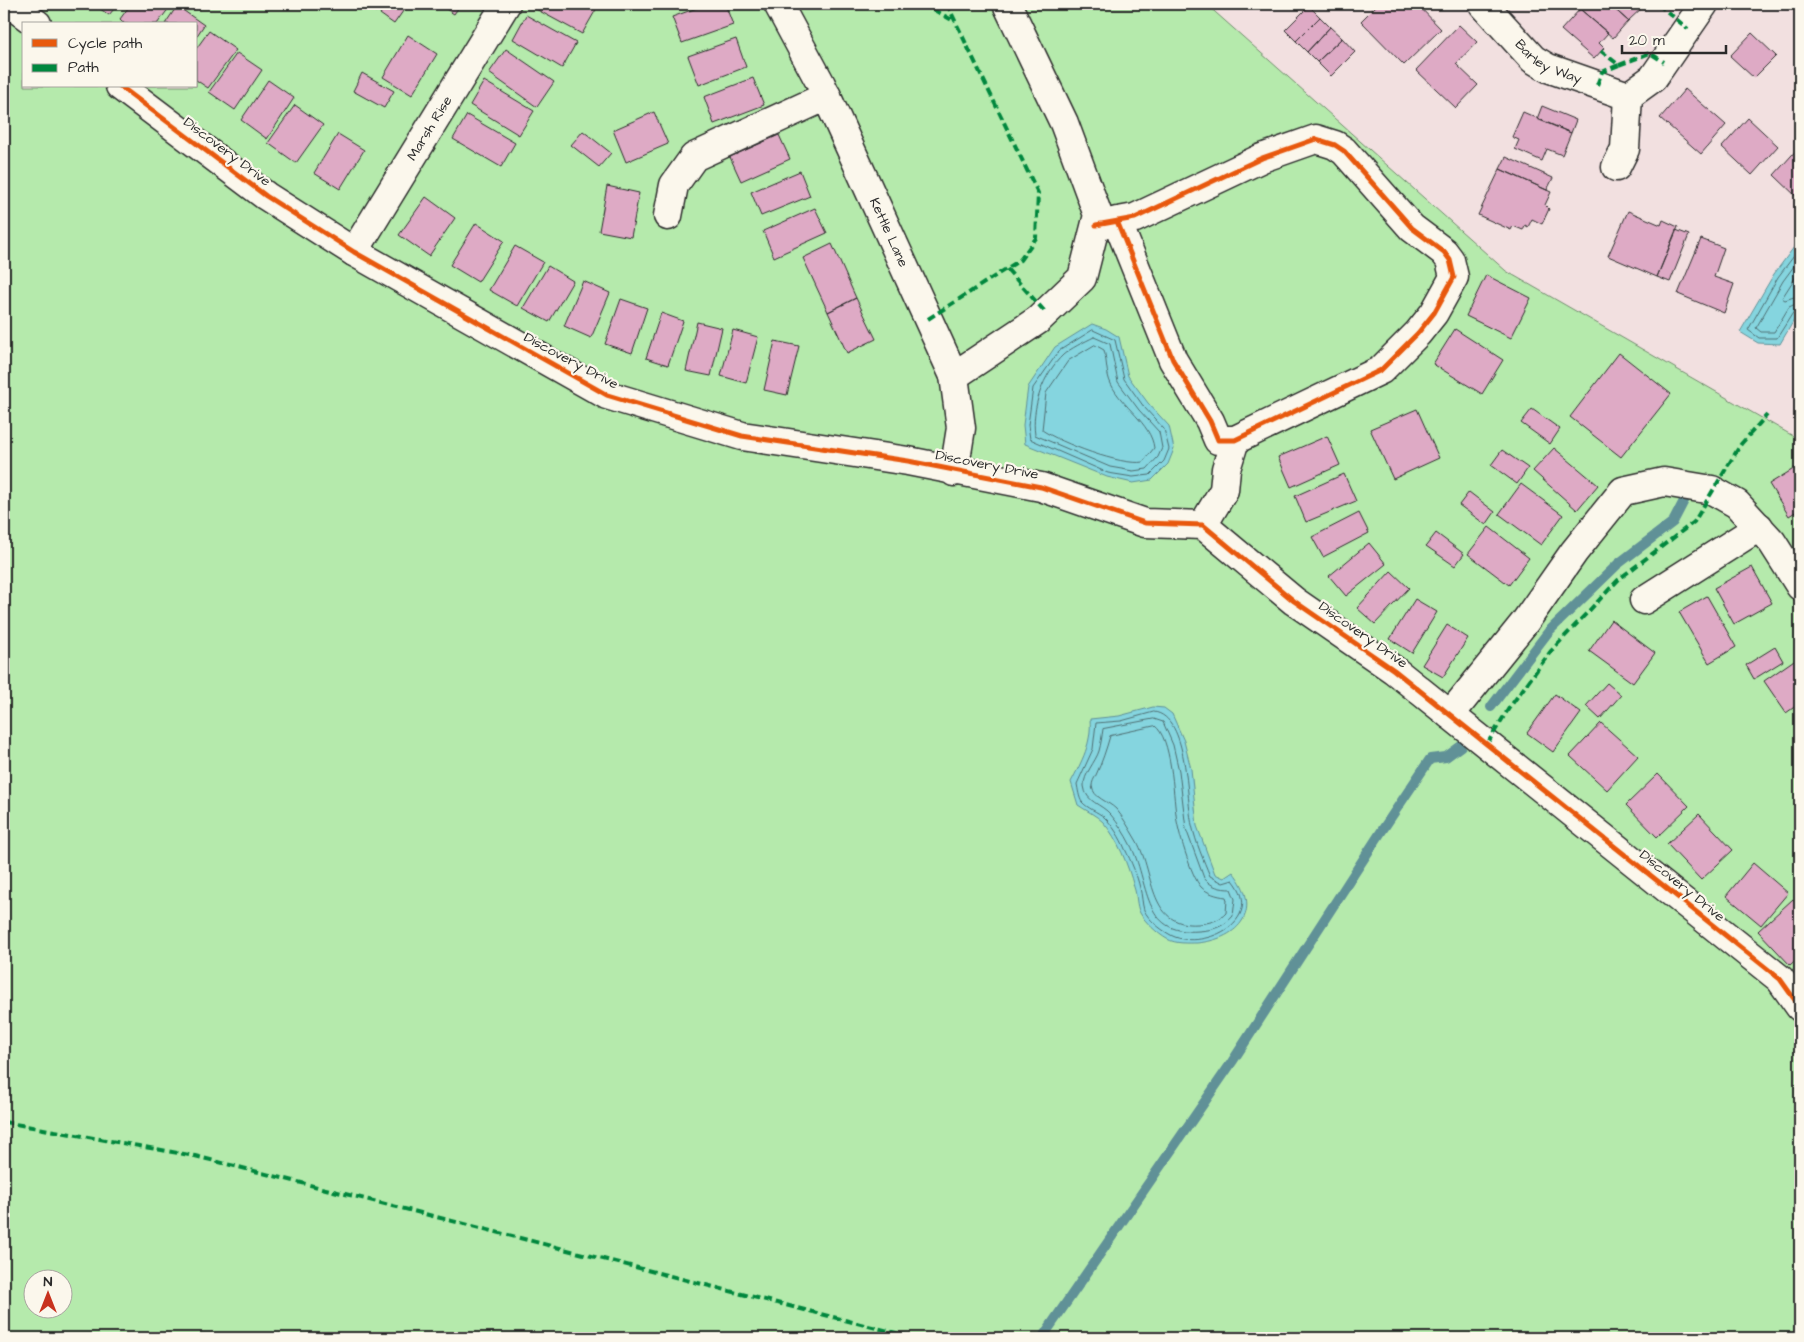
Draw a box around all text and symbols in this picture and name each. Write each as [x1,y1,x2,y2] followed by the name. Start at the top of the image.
[22,22,198,88] legend
[1622,22,1725,54] scale bar
[1629,30,1665,51] text: 20 m
[68,33,143,55] text: Cycle path
[1510,35,1585,89] street label: Barley Way
[68,57,99,78] text: Path
[402,92,458,165] street label: Marsh Rise
[179,113,275,192] street label: Discovery Drive
[864,195,913,271] street label: Kettle Lane
[520,328,622,395] street label: Discovery Drive
[934,445,1041,485] street label: Discovery Drive
[1314,597,1412,673] street label: Discovery Drive
[1635,845,1729,927] street label: Discovery Drive
[22,1270,72,1320] north arrow
[44,1272,53,1292] text: N

